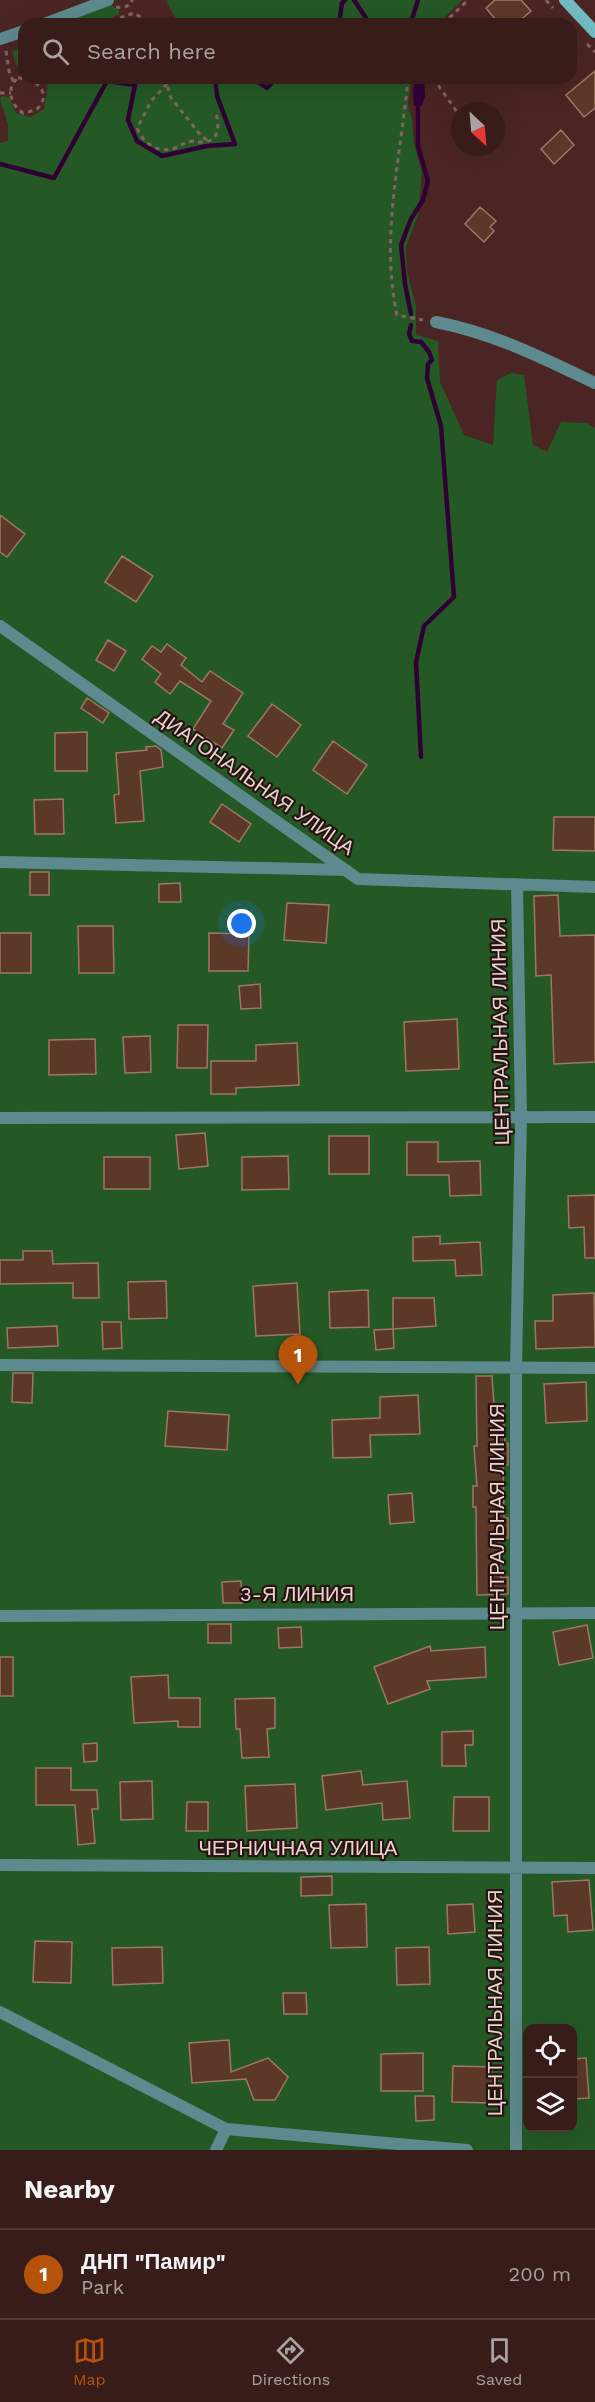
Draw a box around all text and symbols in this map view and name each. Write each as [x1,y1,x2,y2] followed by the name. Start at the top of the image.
[18,18,577,84] search box
[39,35,72,68] icon: search
[87,39,216,64] text: Search here
[451,102,505,156] north arrow
[151,704,360,860] street label: ДИАГОНАЛЬНАЯ УЛИЦА
[227,909,256,938] your location
[486,918,514,1146] street label: ЦЕНТРАЛЬНАЯ ЛИНИЯ
[278,1336,318,1385] pin: 1
[485,1404,509,1630] street label: ЦЕНТРАЛЬНАЯ ЛИНИЯ
[240,1582,354,1606] street label: 3-Я ЛИНИЯ
[199,1836,398,1860] street label: ЧЕРНИЧНАЯ УЛИЦА
[483,1890,507,2116] street label: ЦЕНТРАЛЬНАЯ ЛИНИЯ
[523,2024,577,2132] map controls
[523,2024,577,2078] button: locate
[523,2078,577,2132] button: layers
[24,2174,115,2204] text: Nearby
[81,2249,226,2274] text: ДНП "Памир"
[39,2262,48,2286] text: 1
[509,2262,571,2286] text: 200 m
[81,2275,124,2299] text: Park
[73,2334,106,2389] tab: Map
[251,2334,330,2389] tab: Directions
[476,2334,522,2389] tab: Saved

